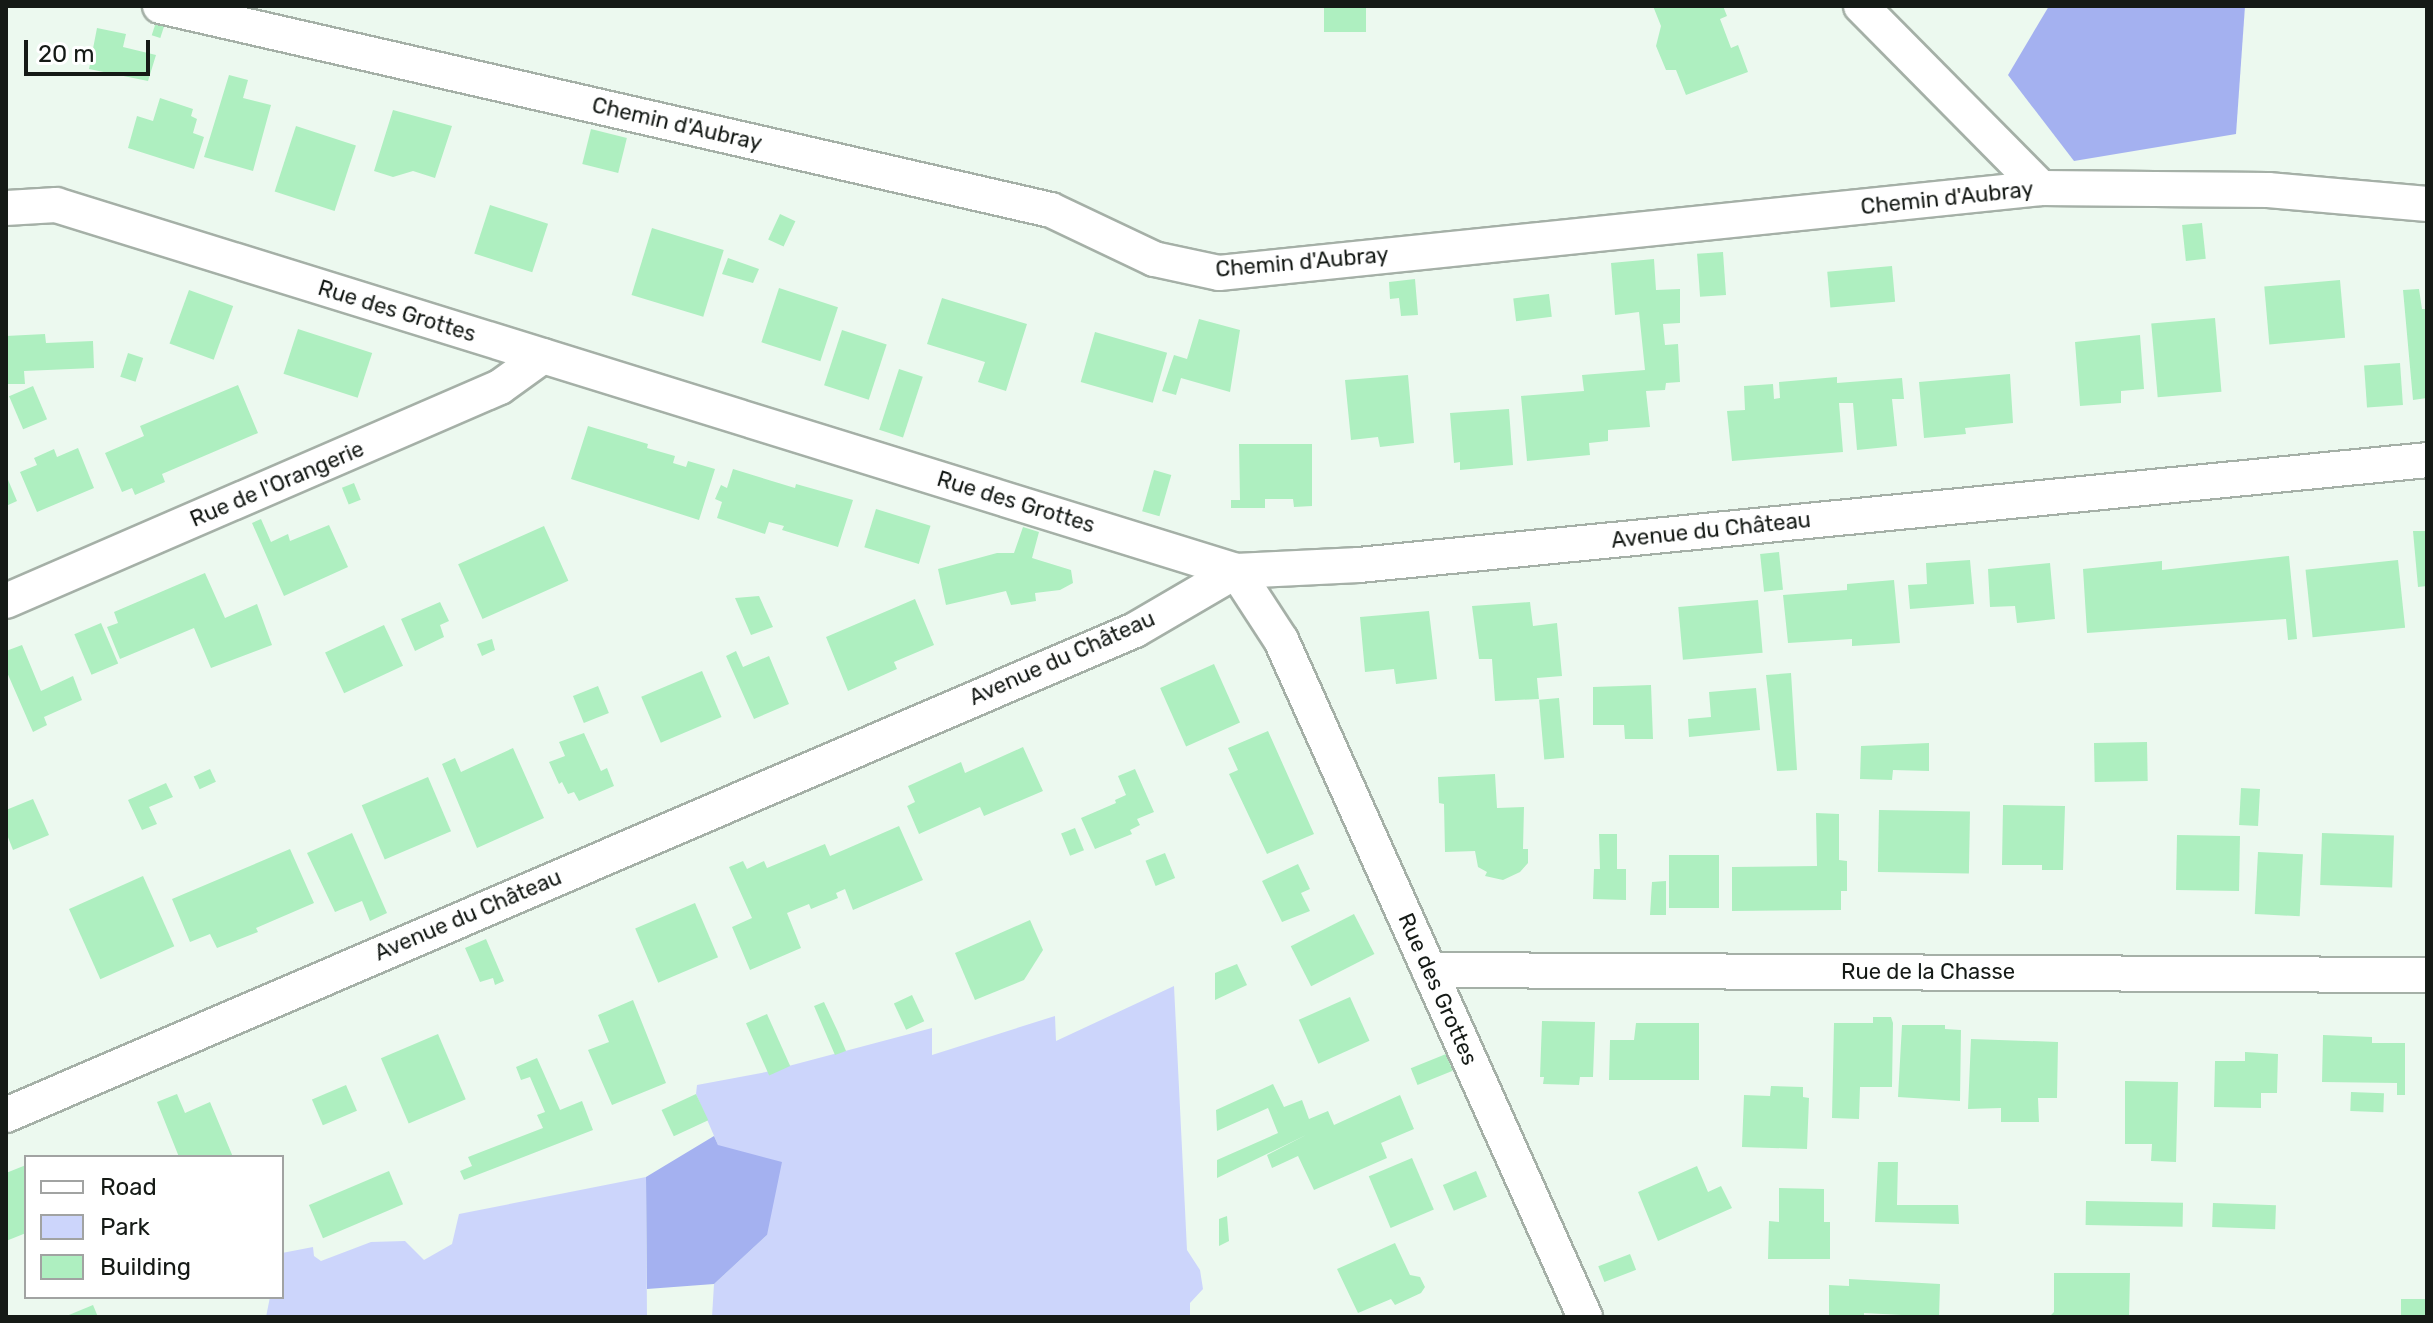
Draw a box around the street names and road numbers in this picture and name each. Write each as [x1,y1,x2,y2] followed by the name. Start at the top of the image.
[589,92,765,156] street label: Chemin d'Aubray
[1859,176,2035,220] street label: Chemin d'Aubray
[1214,241,1390,283] street label: Chemin d'Aubray
[315,274,479,348] street label: Rue des Grottes
[186,435,368,533] street label: Rue de l'Orangerie
[934,465,1098,539] street label: Rue des Grottes
[1610,506,1812,554] street label: Avenue du Château
[965,605,1159,711] street label: Avenue du Château
[371,864,565,966] street label: Avenue du Château
[1393,909,1483,1069] street label: Rue des Grottes
[1841,959,2015,985] street label: Rue de la Chasse

